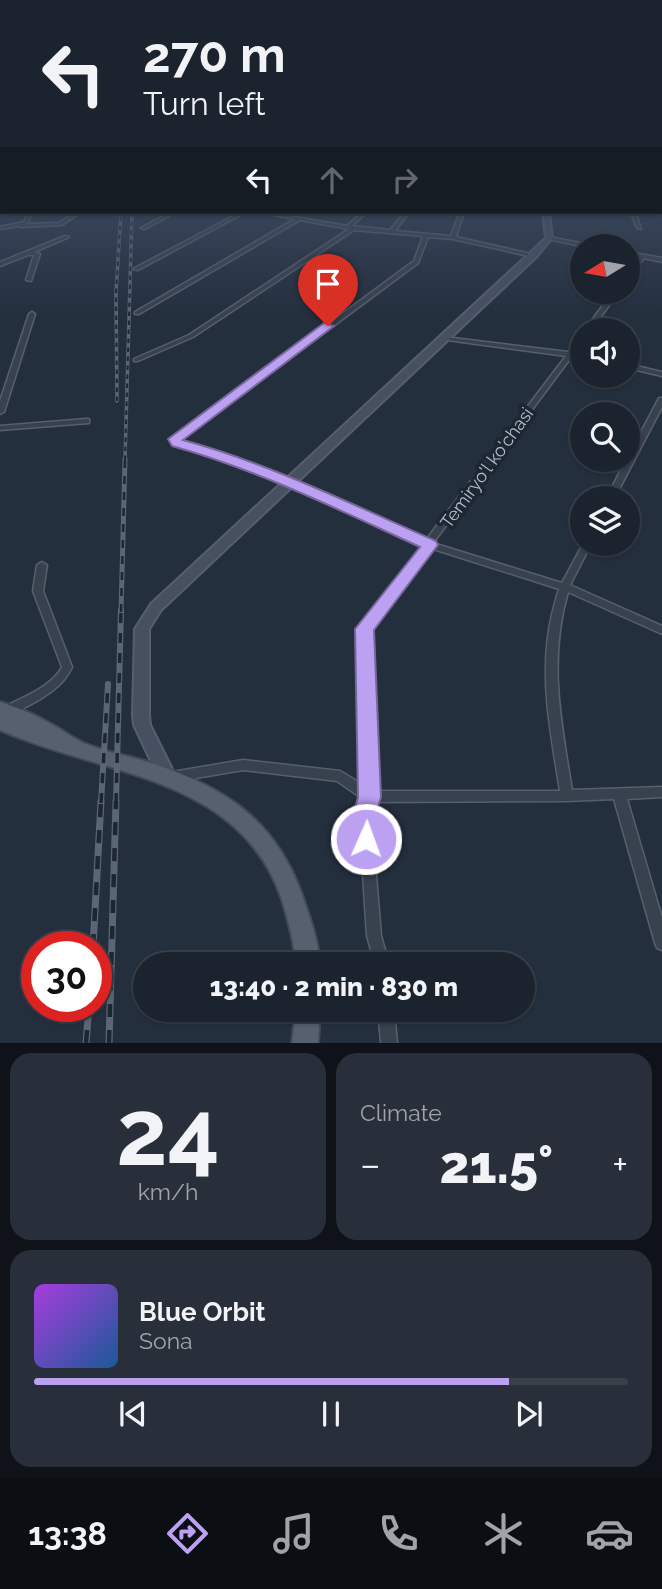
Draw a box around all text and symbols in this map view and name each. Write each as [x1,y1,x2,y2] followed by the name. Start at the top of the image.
[143,26,286,83] text: 270 m
[28,28,119,119] icon: left
[143,85,265,122] text: Turn left
[240,161,278,199] icon: left
[313,161,351,199] icon: ahead
[386,161,424,199] icon: right
[570,234,640,304] north arrow
[570,234,640,556] map controls
[298,254,358,326] pin
[309,265,347,303] icon: arrive
[570,318,640,388] button: sound
[570,402,640,472] button: search
[436,403,537,532] street label: Temiryo'l ko'chasi
[570,486,640,556] button: layers
[329,802,403,876] position arrow
[21,931,112,1022] speed limit sign: 30
[210,972,458,1002] text: 13:40 · 2 min · 830 m
[116,1079,220,1186] text: 24
[360,1099,442,1126] text: Climate
[439,1134,553,1195] text: 21.5°
[360,1142,380,1187] text: −
[612,1142,628,1187] text: +
[138,1178,198,1205] text: km/h
[139,1297,266,1327] text: Blue Orbit
[139,1327,193,1354] text: Sona
[114,1395,152,1433] icon: previous
[312,1395,350,1433] icon: pause
[510,1395,548,1433] icon: next
[163,1509,212,1558] icon: directions
[269,1509,318,1558] icon: music
[374,1509,423,1558] icon: phone
[479,1509,528,1558] icon: climate
[585,1509,634,1558] icon: car
[28,1515,107,1552] text: 13:38

